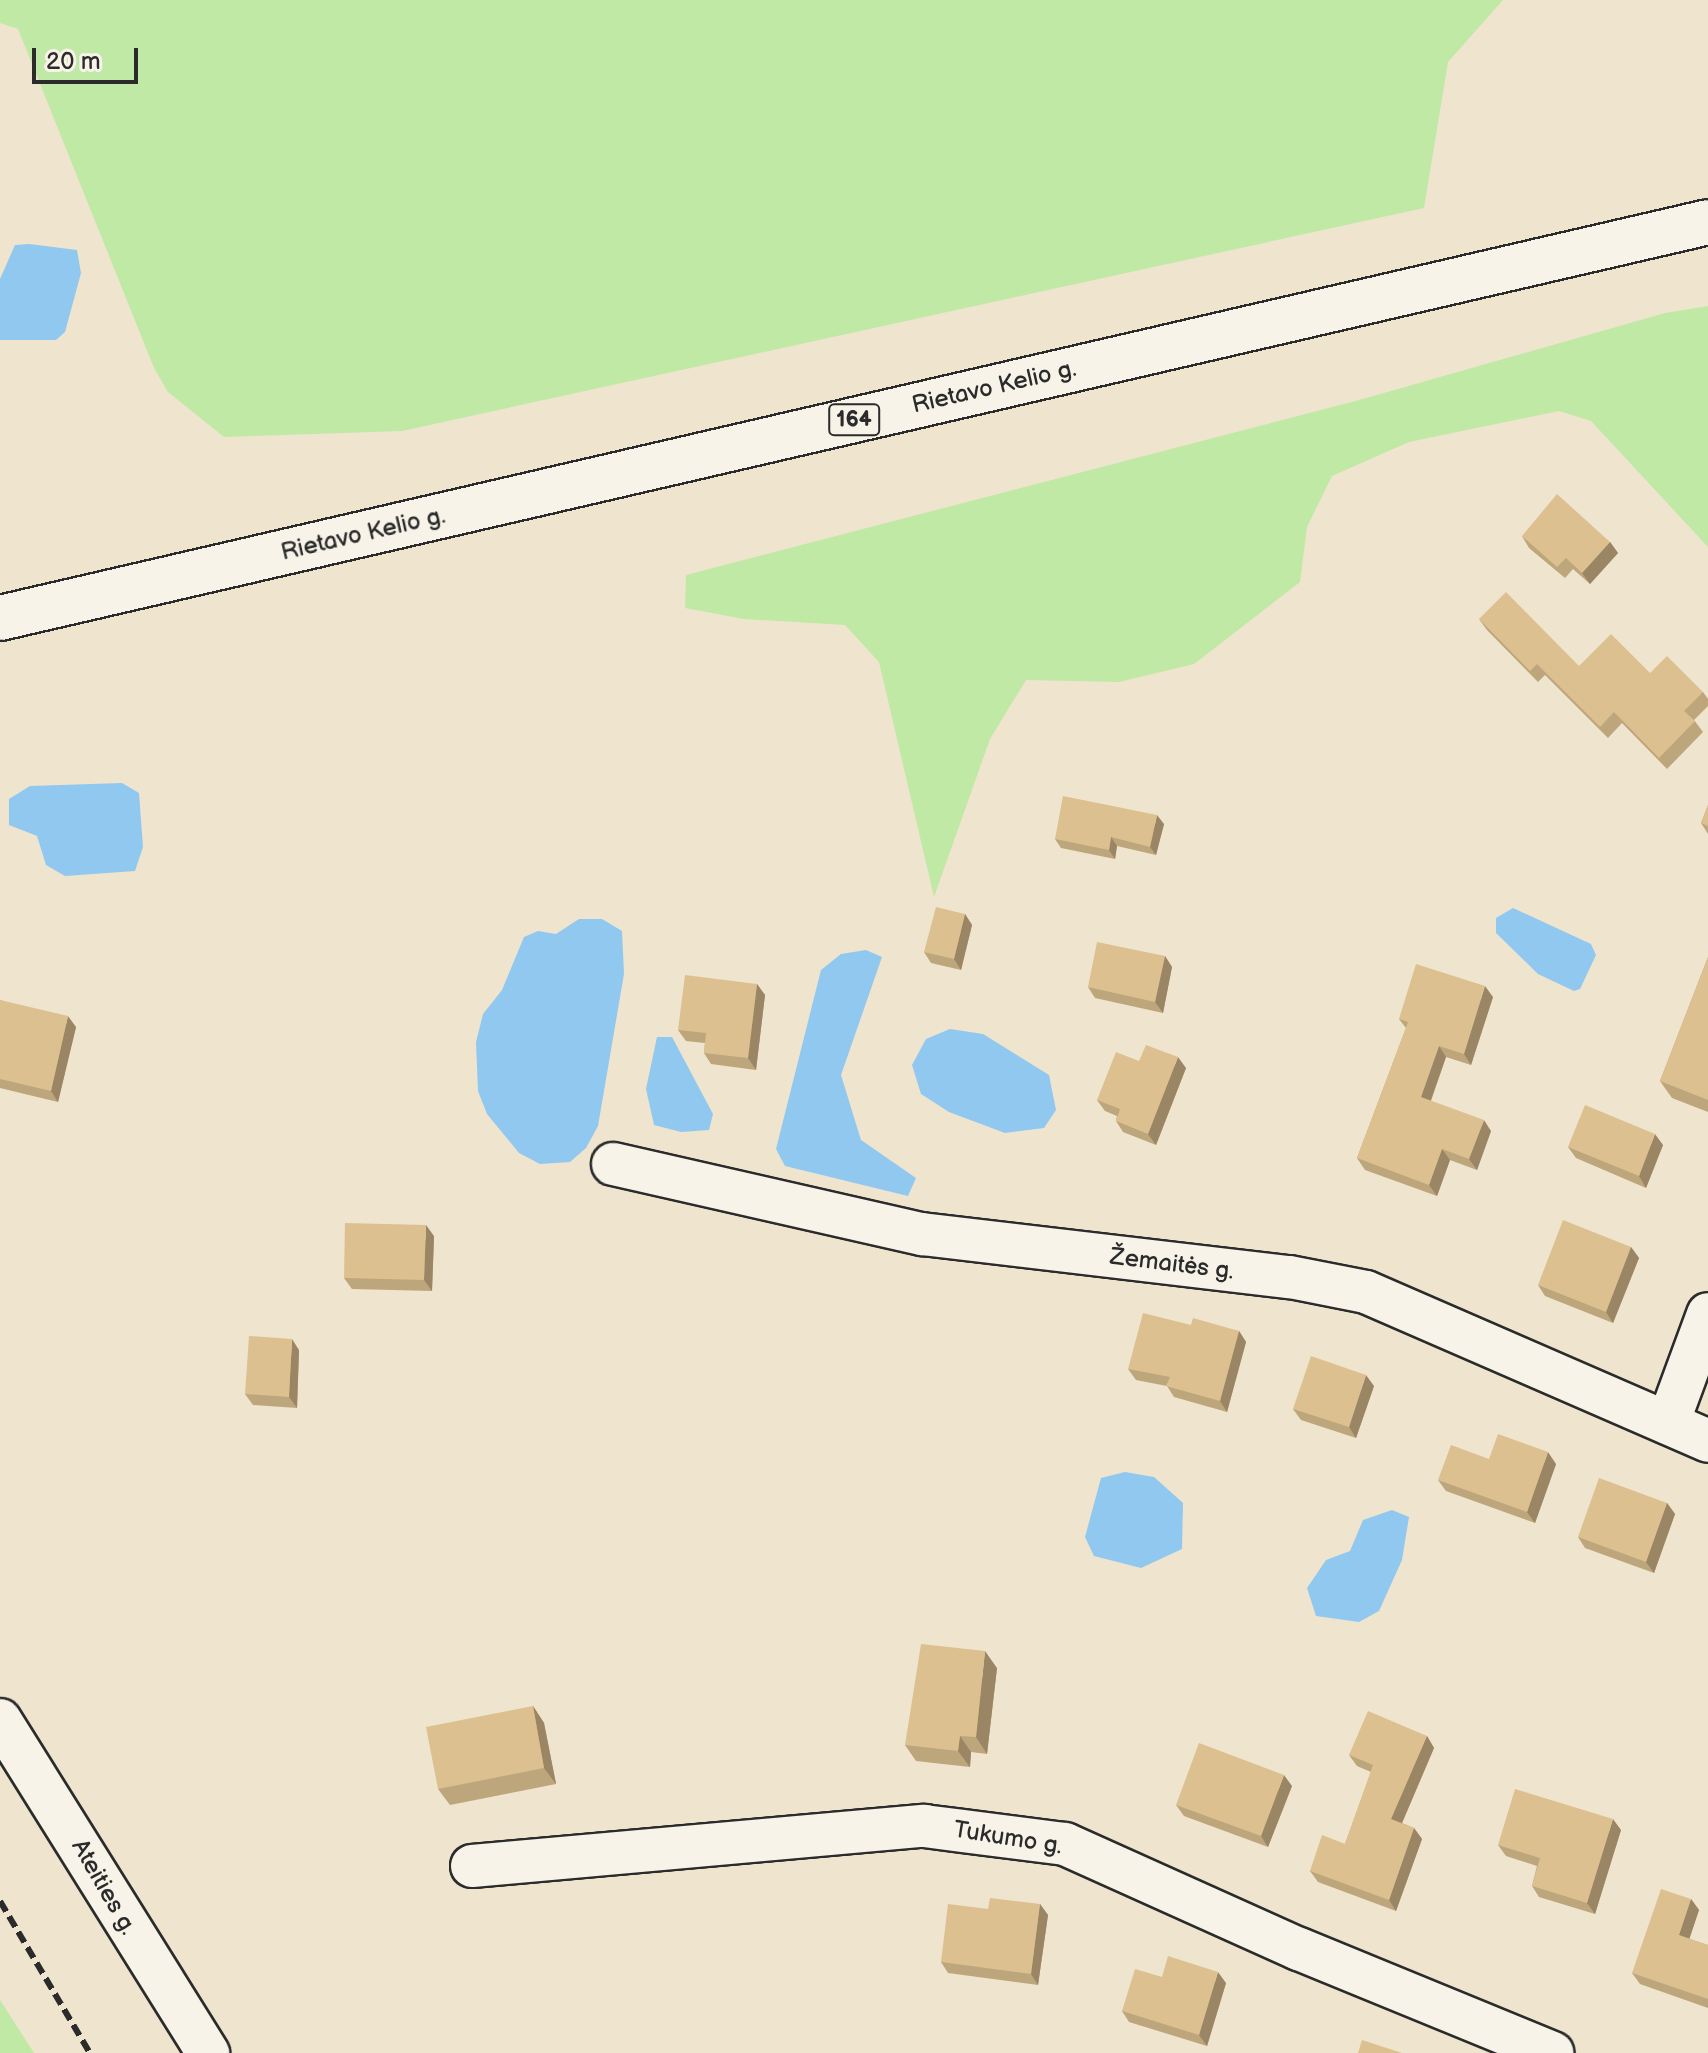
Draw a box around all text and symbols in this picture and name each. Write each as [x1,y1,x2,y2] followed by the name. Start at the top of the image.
[36,32,142,82] scale bar
[46,47,101,76] text: 20 m
[909,354,1079,420] street label: Rietavo Kelio g.
[828,402,880,438] road number: 164
[278,501,448,567] street label: Rietavo Kelio g.
[1108,1242,1236,1286] street label: Žemaitės g.
[952,1815,1064,1861] street label: Tukumo g.
[65,1834,143,1940] street label: Ateities g.

